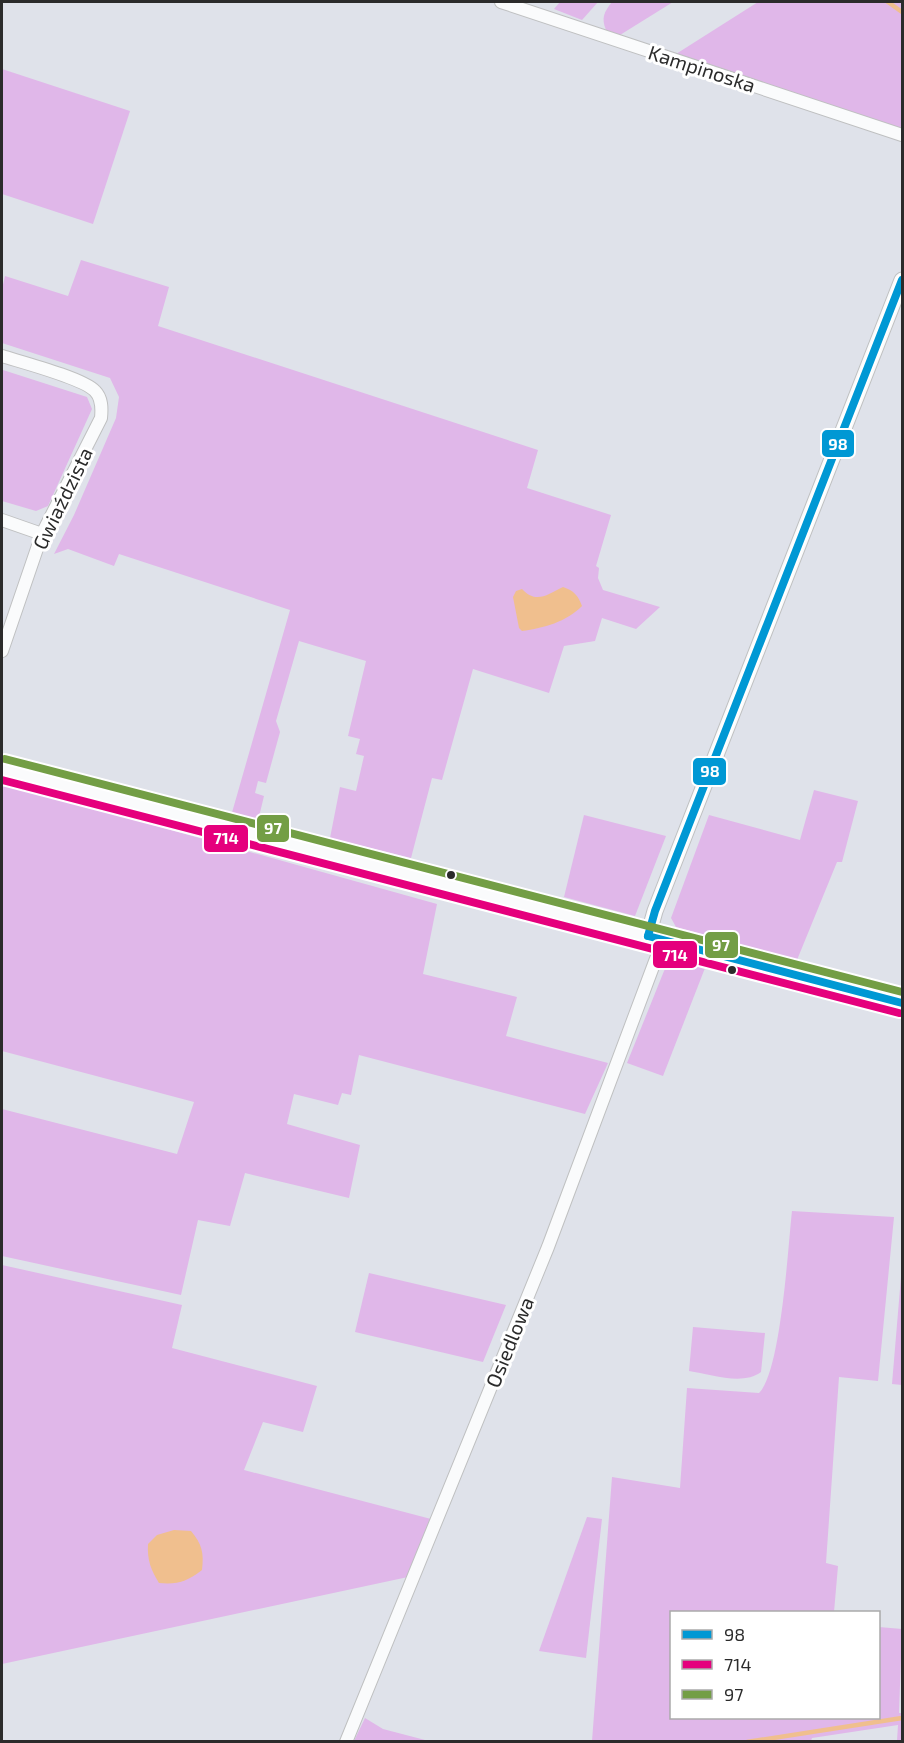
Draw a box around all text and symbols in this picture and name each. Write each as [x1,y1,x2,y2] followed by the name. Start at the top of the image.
[645,39,759,97] street label: Kampinoska
[821,429,855,458] line badge: 98
[828,434,848,453] text: 98
[27,443,97,553] street label: Gwiaździsta
[692,757,727,786] line badge: 98
[700,761,720,780] text: 98
[256,814,290,843] line badge: 97
[264,818,282,837] text: 97
[203,824,249,853] line badge: 714
[213,828,239,847] text: 714
[445,869,457,881] unlabelled marker
[704,931,739,959] line badge: 97
[712,935,730,954] text: 97
[652,940,698,969] line badge: 714
[662,945,688,964] text: 714
[726,964,738,976] unlabelled marker
[480,1293,538,1391] street label: Osiedlowa
[670,1611,880,1719] legend
[724,1623,745,1645] text: 98
[724,1653,751,1675] text: 714
[724,1683,744,1705] text: 97

